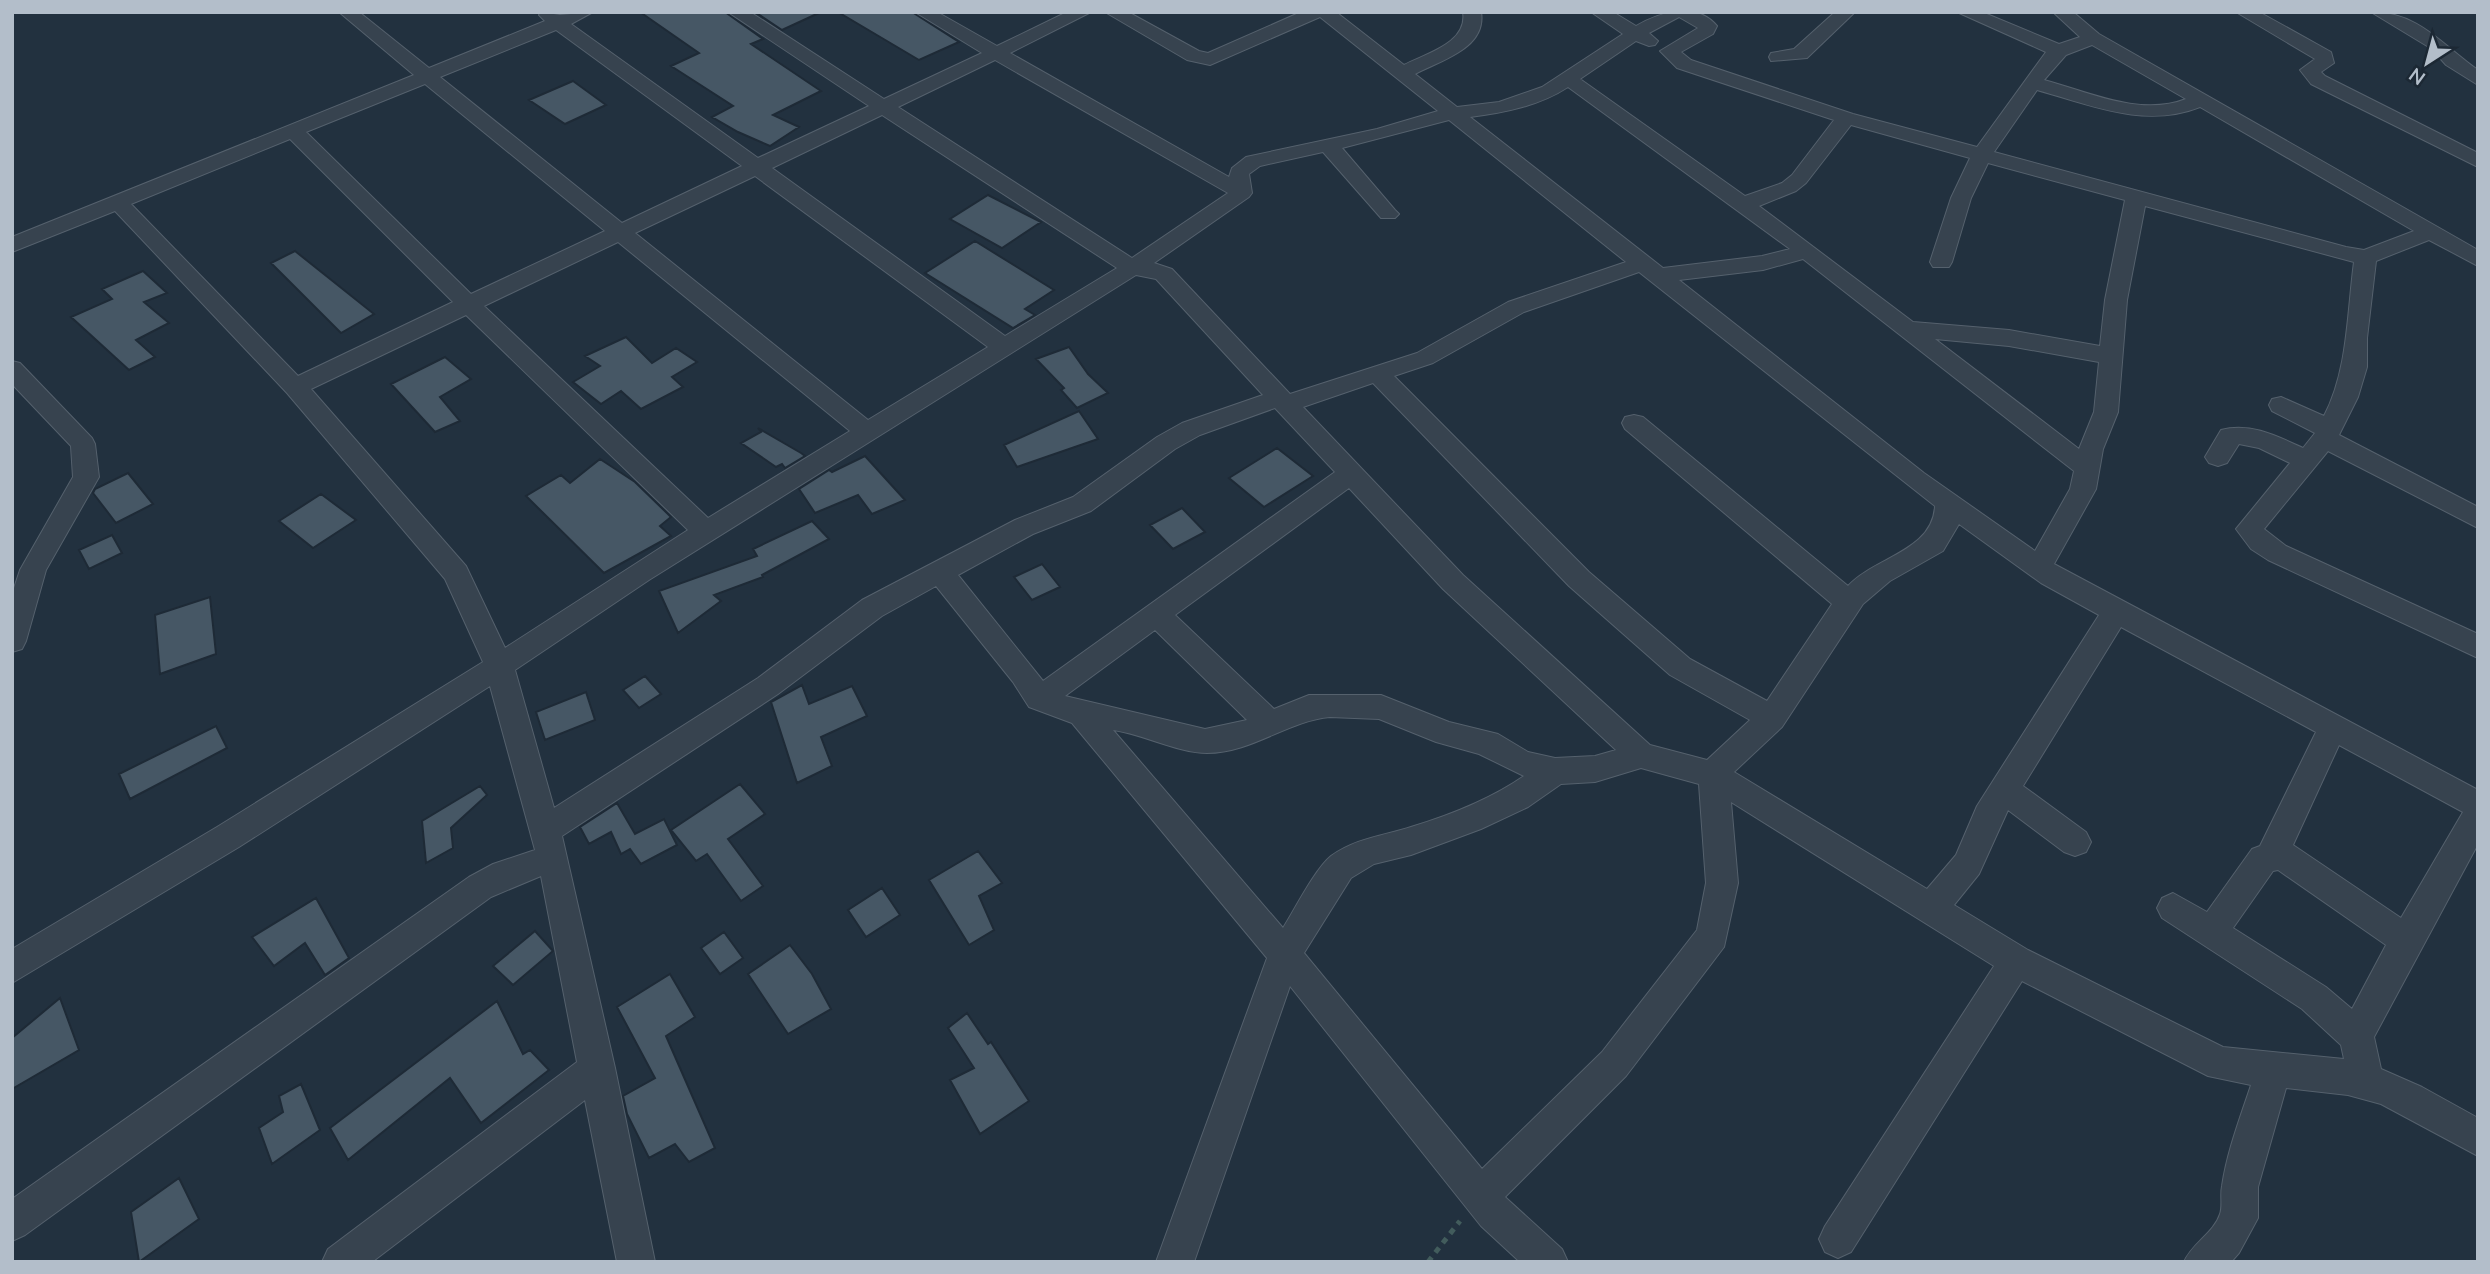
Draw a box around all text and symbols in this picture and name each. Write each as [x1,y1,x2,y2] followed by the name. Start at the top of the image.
[2392,28,2462,98] north arrow
[2404,61,2431,91] text: N

